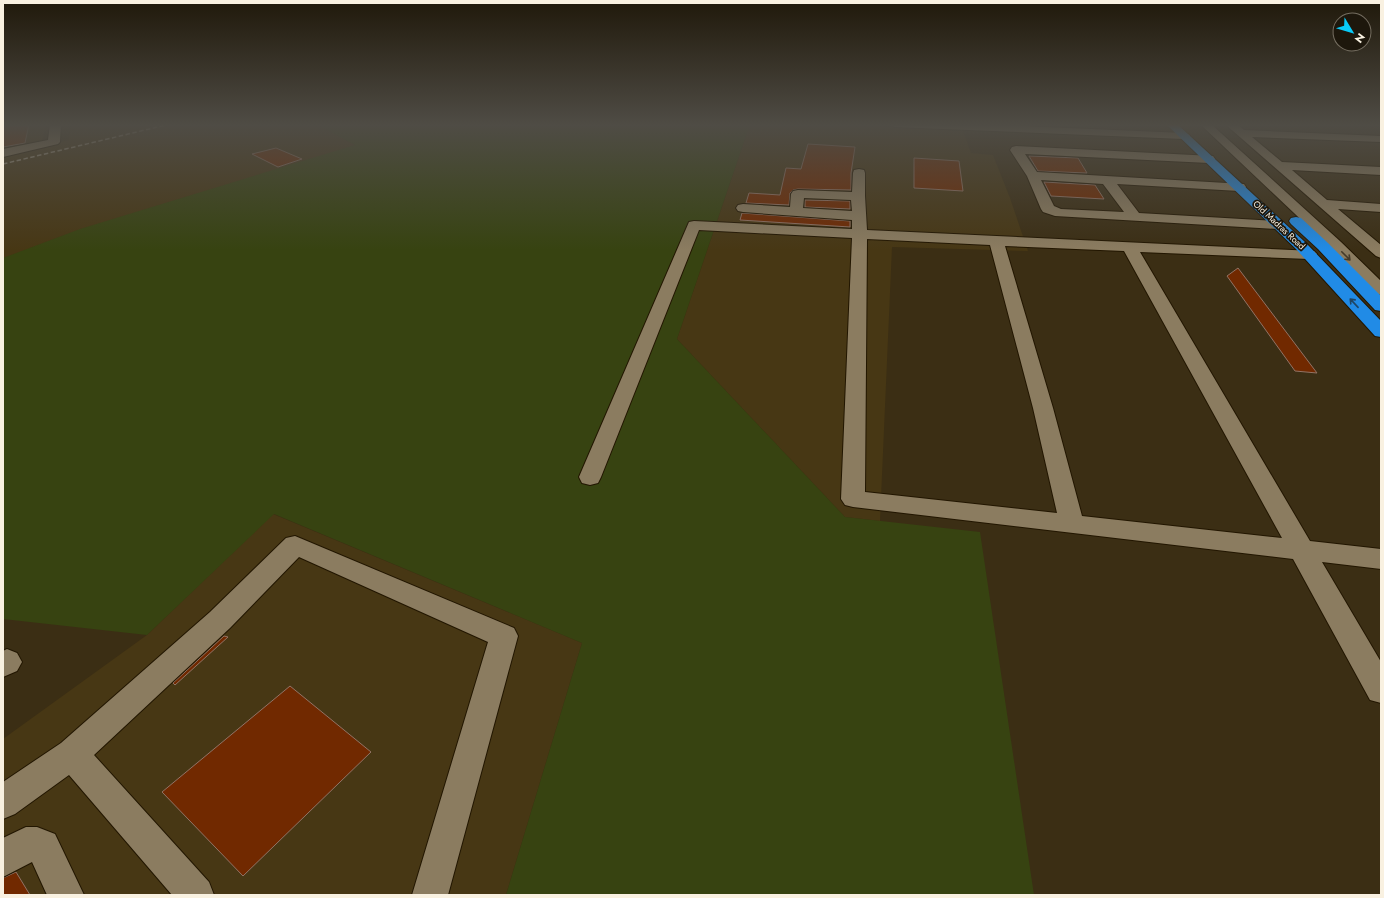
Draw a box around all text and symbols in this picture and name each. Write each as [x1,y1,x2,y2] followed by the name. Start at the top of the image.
[1332,12,1372,52] north arrow
[1351,30,1369,47] text: N
[1250,197,1308,252] street label: Old Madras Road
[1342,251,1351,261] one-way arrow
[1350,298,1359,308] one-way arrow

